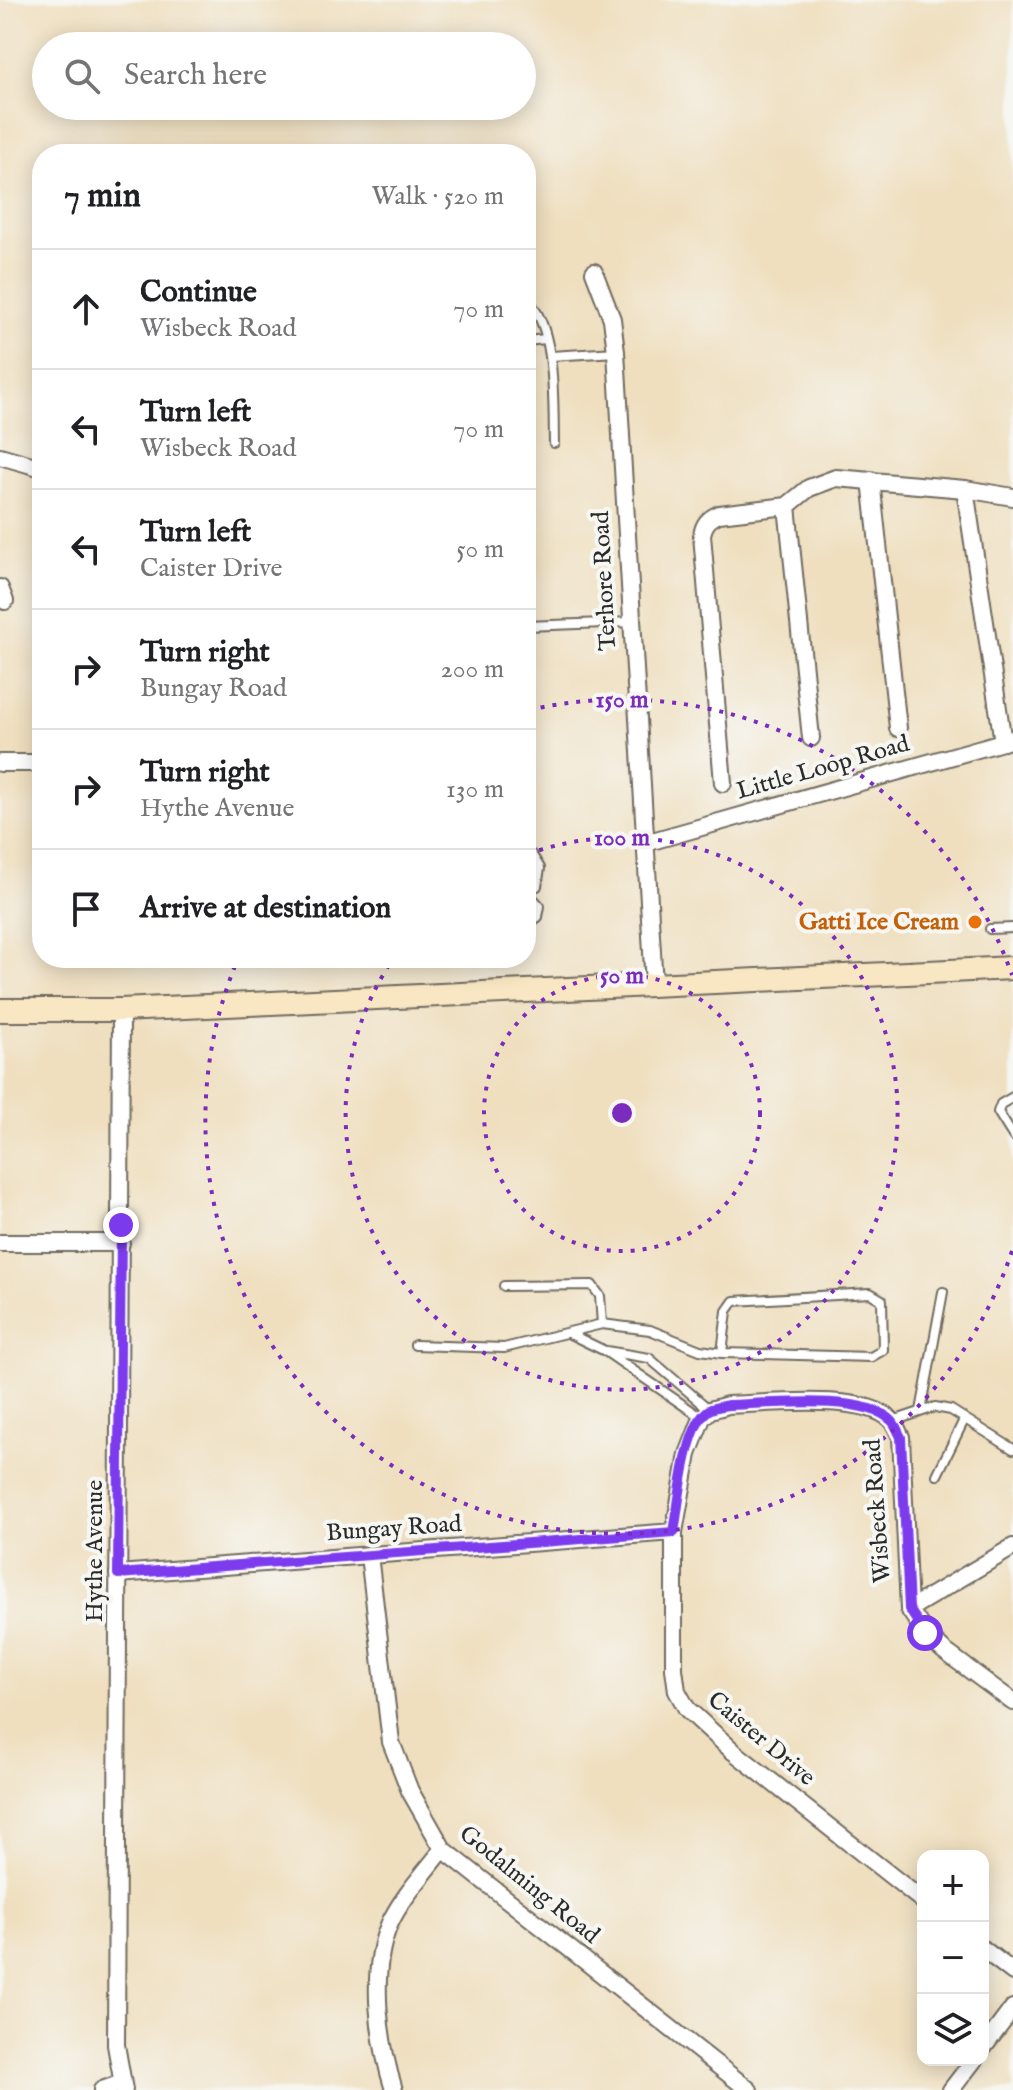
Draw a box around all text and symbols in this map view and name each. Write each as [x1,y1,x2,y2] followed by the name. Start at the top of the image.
[32,32,536,120] search box
[60,54,104,98] icon: search
[124,57,267,95] text: Search here
[64,175,141,218] text: 7 min
[371,180,504,213] text: Walk · 520 m
[140,274,257,312] text: Continue
[64,287,108,331] icon: ahead
[453,293,504,326] text: 70 m
[140,312,296,345] text: Wisbeck Road
[140,394,251,432] text: Turn left
[64,407,108,451] icon: left
[453,413,504,446] text: 70 m
[140,432,296,465] text: Wisbeck Road
[586,510,624,652] street label: Terhore Road
[140,514,251,552] text: Turn left
[64,527,108,571] icon: left
[456,533,504,566] text: 50 m
[140,552,283,585] text: Caister Drive
[140,634,270,672] text: Turn right
[64,647,108,691] icon: right
[440,653,504,686] text: 200 m
[140,672,287,705] text: Bungay Road
[595,685,649,716] text: 150 m
[733,728,913,807] street label: Little Loop Road
[140,754,270,792] text: Turn right
[64,767,108,811] icon: right
[446,773,504,806] text: 130 m
[140,792,294,825] text: Hythe Avenue
[594,823,651,854] text: 100 m
[64,887,108,931] icon: arrive
[140,890,391,928] text: Arrive at destination
[799,907,959,938] place label: Gatti Ice Cream
[966,913,984,931] marker: Gatti Ice Cream
[600,961,645,992] text: 50 m
[608,1099,636,1127] centre of rings
[103,1207,139,1243] route end
[857,1438,898,1584] street label: Wisbeck Road
[80,1480,111,1622] street label: Hythe Avenue
[325,1509,463,1549] street label: Bungay Road
[907,1615,943,1651] route start
[701,1685,821,1793] street label: Caister Drive
[452,1819,606,1951] street label: Godalming Road
[917,1850,989,2066] map controls
[917,1850,989,1922] button: +
[917,1922,989,1994] button: −
[917,1994,989,2066] button: layers

